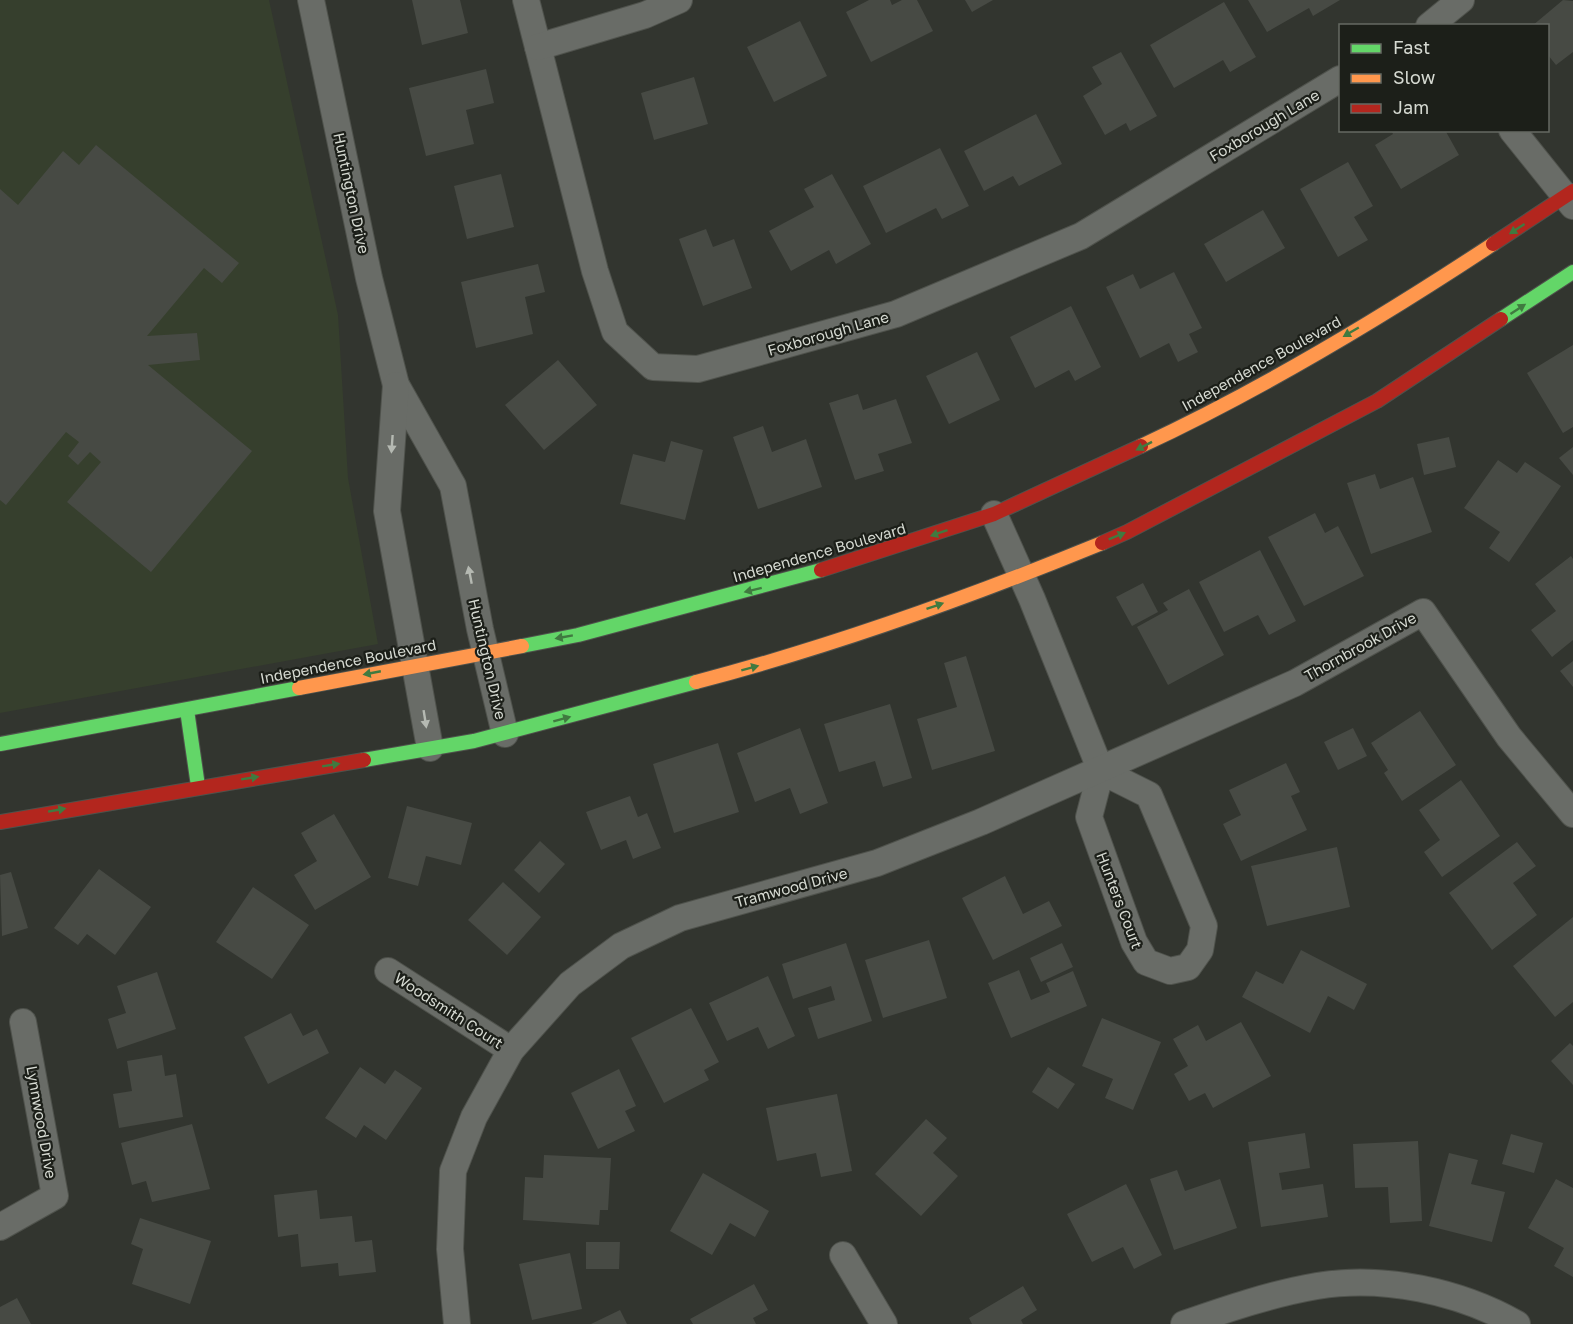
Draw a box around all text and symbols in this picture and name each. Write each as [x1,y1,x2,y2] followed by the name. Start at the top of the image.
[1339,24,1549,132] legend
[1393,36,1430,58] text: Fast
[1393,66,1436,88] text: Slow
[1206,85,1322,165] street label: Foxborough Lane
[1393,96,1429,118] text: Jam
[330,131,374,255] street label: Huntington Drive
[1509,223,1525,234] one-way arrow
[1510,303,1526,314] one-way arrow
[765,307,891,359] street label: Foxborough Lane
[1178,312,1344,414] street label: Independence Boulevard
[1343,327,1360,337] one-way arrow
[387,434,397,453] one-way arrow
[1135,440,1153,450] one-way arrow
[730,519,908,585] street label: Independence Boulevard
[930,529,948,539] one-way arrow
[1108,531,1126,540] one-way arrow
[465,565,474,584] one-way arrow
[744,585,762,595] one-way arrow
[465,597,511,721] street label: Huntington Drive
[926,601,944,611] one-way arrow
[1301,608,1419,684] street label: Thornbrook Drive
[554,633,573,642] one-way arrow
[258,635,438,687] street label: Independence Boulevard
[741,663,759,673] one-way arrow
[362,669,381,678] one-way arrow
[421,710,430,729] one-way arrow
[553,714,571,723] one-way arrow
[322,760,341,769] one-way arrow
[240,773,259,782] one-way arrow
[48,805,67,814] one-way arrow
[1093,849,1147,951] street label: Hunters Court
[733,863,849,911] street label: Tramwood Drive
[391,968,507,1052] street label: Woodsmith Court
[23,1064,61,1180] street label: Lynnwood Drive

